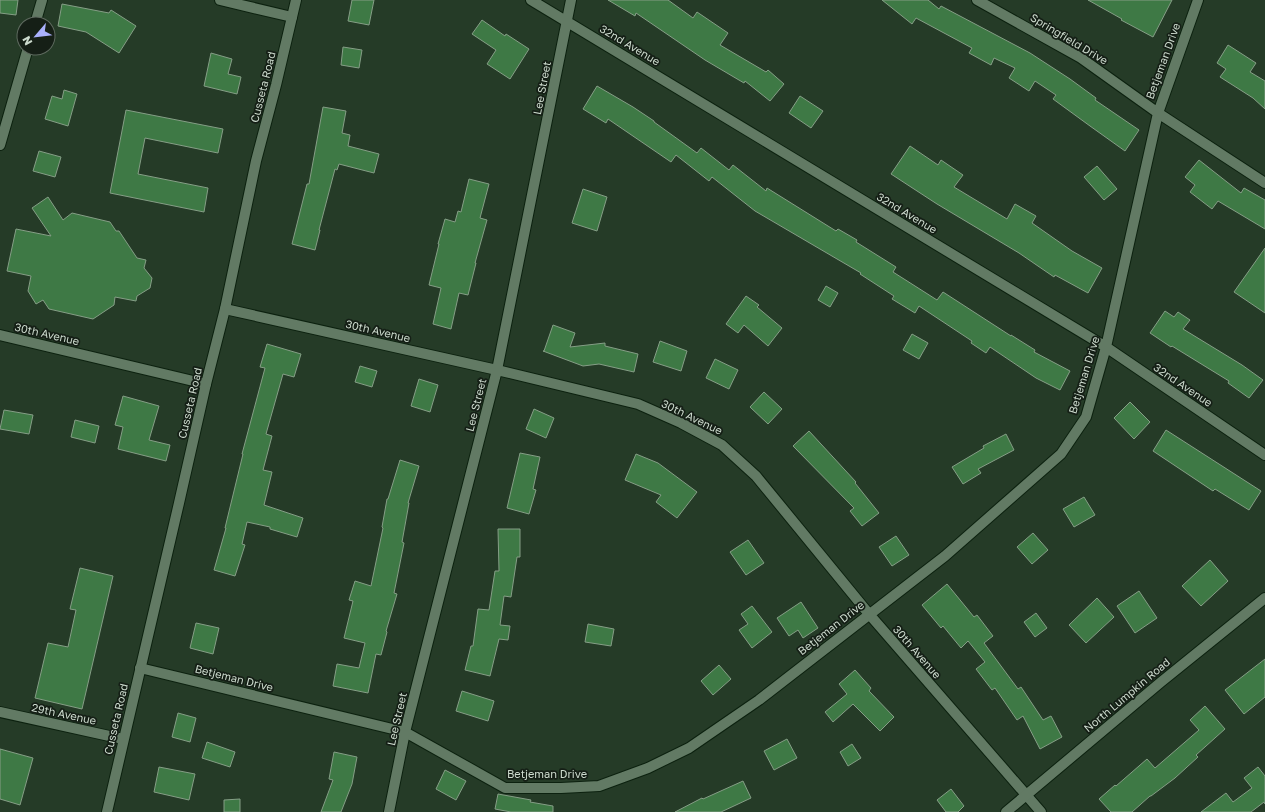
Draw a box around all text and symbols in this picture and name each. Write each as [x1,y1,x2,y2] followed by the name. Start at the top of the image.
[1028,10,1110,67] street label: Springfield Drive
[16,16,56,56] north arrow
[1143,21,1182,101] street label: Betjeman Drive
[598,22,663,68] street label: 32nd Avenue
[19,34,34,48] text: N
[247,50,278,124] street label: Cusseta Road
[530,60,553,116] street label: Lee Street
[875,190,940,236] street label: 32nd Avenue
[344,317,412,344] street label: 30th Avenue
[13,320,81,347] street label: 30th Avenue
[1066,335,1101,415] street label: Betjeman Drive
[1151,360,1215,409] street label: 32nd Avenue
[175,366,204,440] street label: Cusseta Road
[463,377,488,433] street label: Lee Street
[660,396,725,437] street label: 30th Avenue
[795,598,866,657] street label: Betjeman Drive
[891,623,944,681] street label: 30th Avenue
[1081,655,1172,734] street label: North Lumpkin Road
[194,662,275,694] street label: Betjeman Drive
[101,682,130,756] street label: Cusseta Road
[384,691,409,747] street label: Lee Street
[31,700,98,727] street label: 29th Avenue
[507,767,587,780] street label: Betjeman Drive

